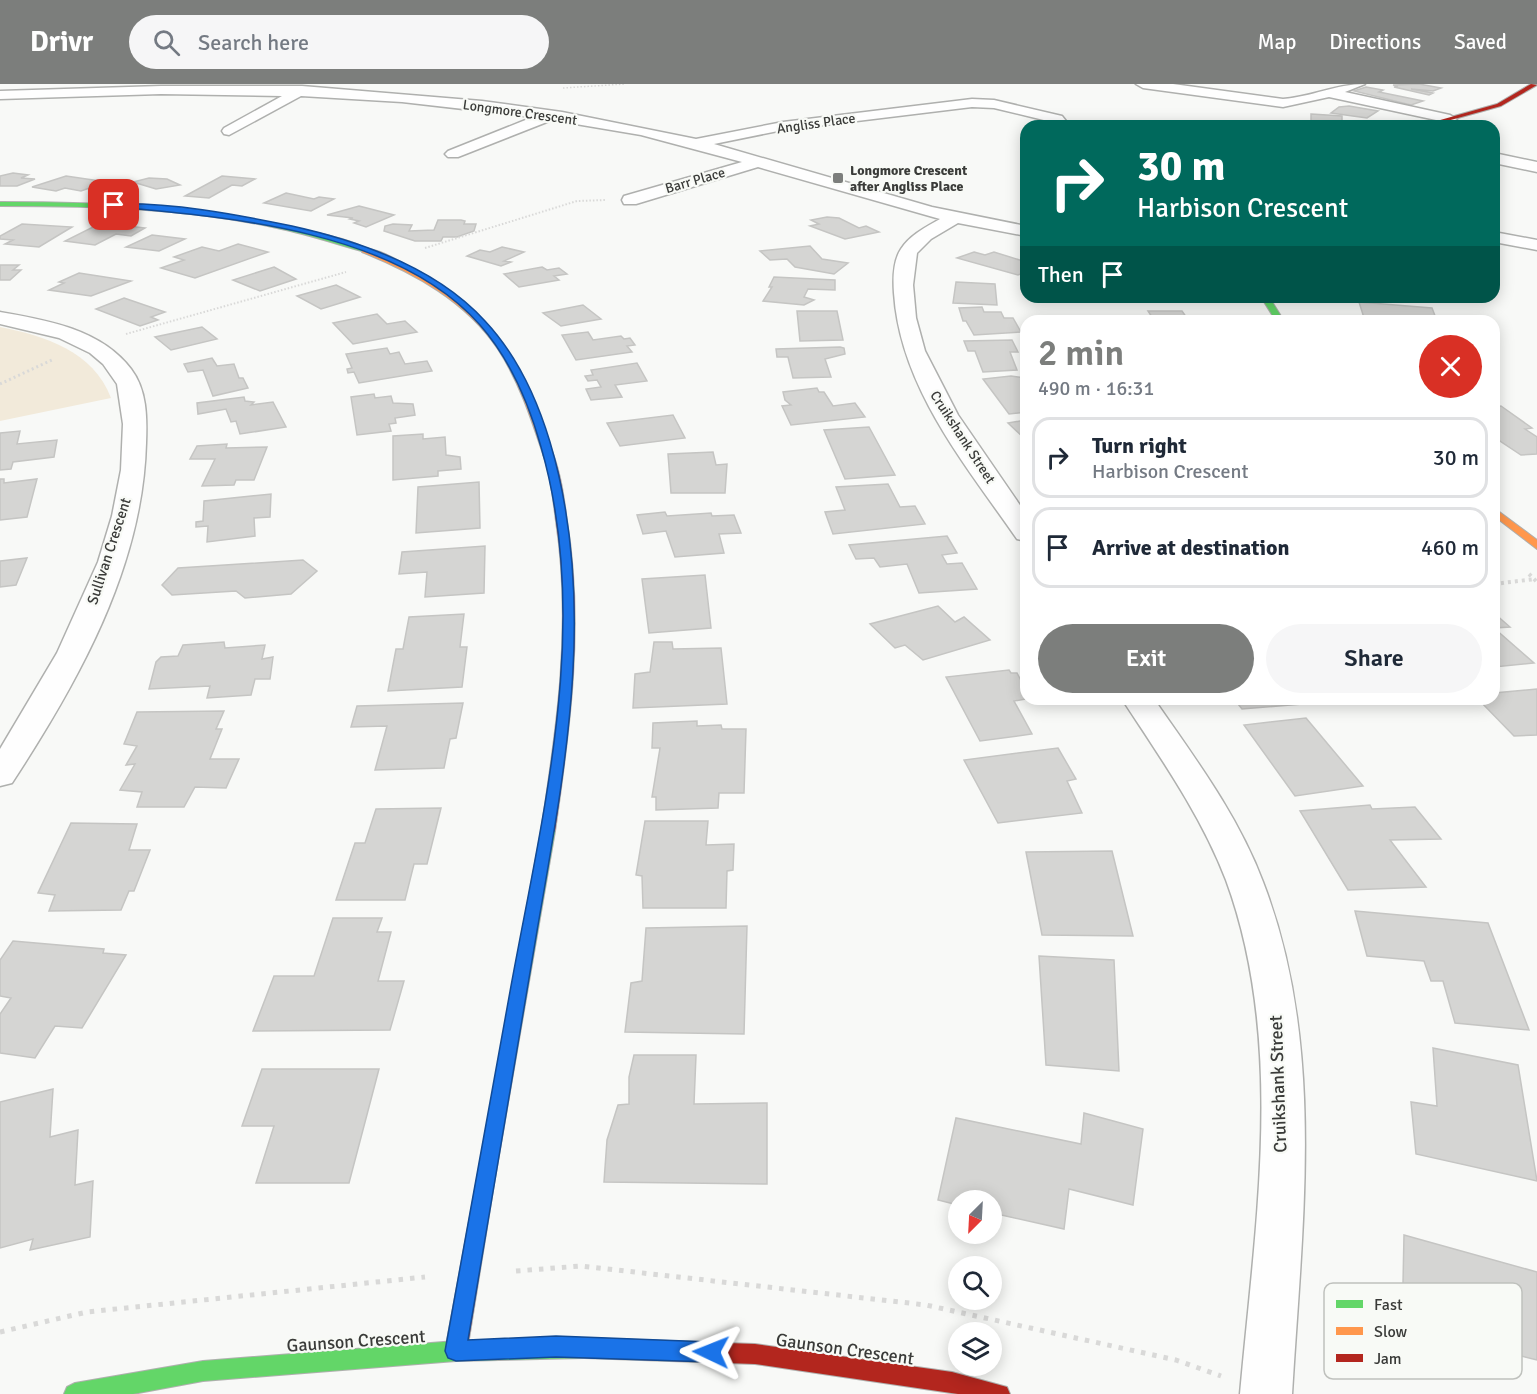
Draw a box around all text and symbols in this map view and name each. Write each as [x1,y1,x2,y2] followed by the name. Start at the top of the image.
[129,15,549,69] search box
[30,25,93,59] text: Drivr
[150,26,183,59] icon: search
[198,29,309,56] text: Search here
[1258,29,1296,55] text: Map
[1329,29,1421,55] text: Directions
[1454,29,1507,55] text: Saved
[462,96,578,129] street label: Longmore Crescent
[776,110,857,137] street label: Angliss Place
[1137,141,1226,192] text: 30 m
[1038,144,1116,222] icon: right
[850,162,968,195] place label: Longmore Crescent after Angliss Place
[663,164,727,197] street label: Barr Place
[831,171,845,185] marker: Longmore Crescent after Angliss Place
[88,179,139,230] pin
[97,188,130,221] icon: arrive
[1137,192,1348,225] text: Harbison Crescent
[1096,258,1129,291] icon: arrive
[1038,261,1084,288] text: Then
[1038,331,1124,376] text: 2 min
[1419,335,1482,398] button: close
[1038,376,1154,401] text: 490 m · 16:31
[926,388,999,487] street label: Cruikshank Street
[1092,432,1187,459] text: Turn right
[1041,441,1074,474] icon: right
[1433,444,1479,471] text: 30 m
[1092,459,1249,484] text: Harbison Crescent
[83,495,135,607] street label: Sullivan Crescent
[1041,531,1074,564] icon: arrive
[1092,534,1289,561] text: Arrive at destination
[1421,534,1479,561] text: 460 m
[1038,624,1254,693] button: Exit
[1266,624,1482,693] button: Share
[1265,1015,1291,1153] street label: Cruikshank Street
[948,1190,1002,1244] north arrow
[948,1190,1002,1376] map controls
[948,1256,1002,1310] button: search
[1324,1283,1522,1379] legend
[1374,1295,1403,1315] text: Fast
[679,1320,743,1384] position arrow
[948,1322,1002,1376] button: layers
[1374,1322,1408,1342] text: Slow
[286,1325,426,1357] street label: Gaunson Crescent
[775,1328,915,1370] street label: Gaunson Crescent
[1374,1349,1402,1369] text: Jam

